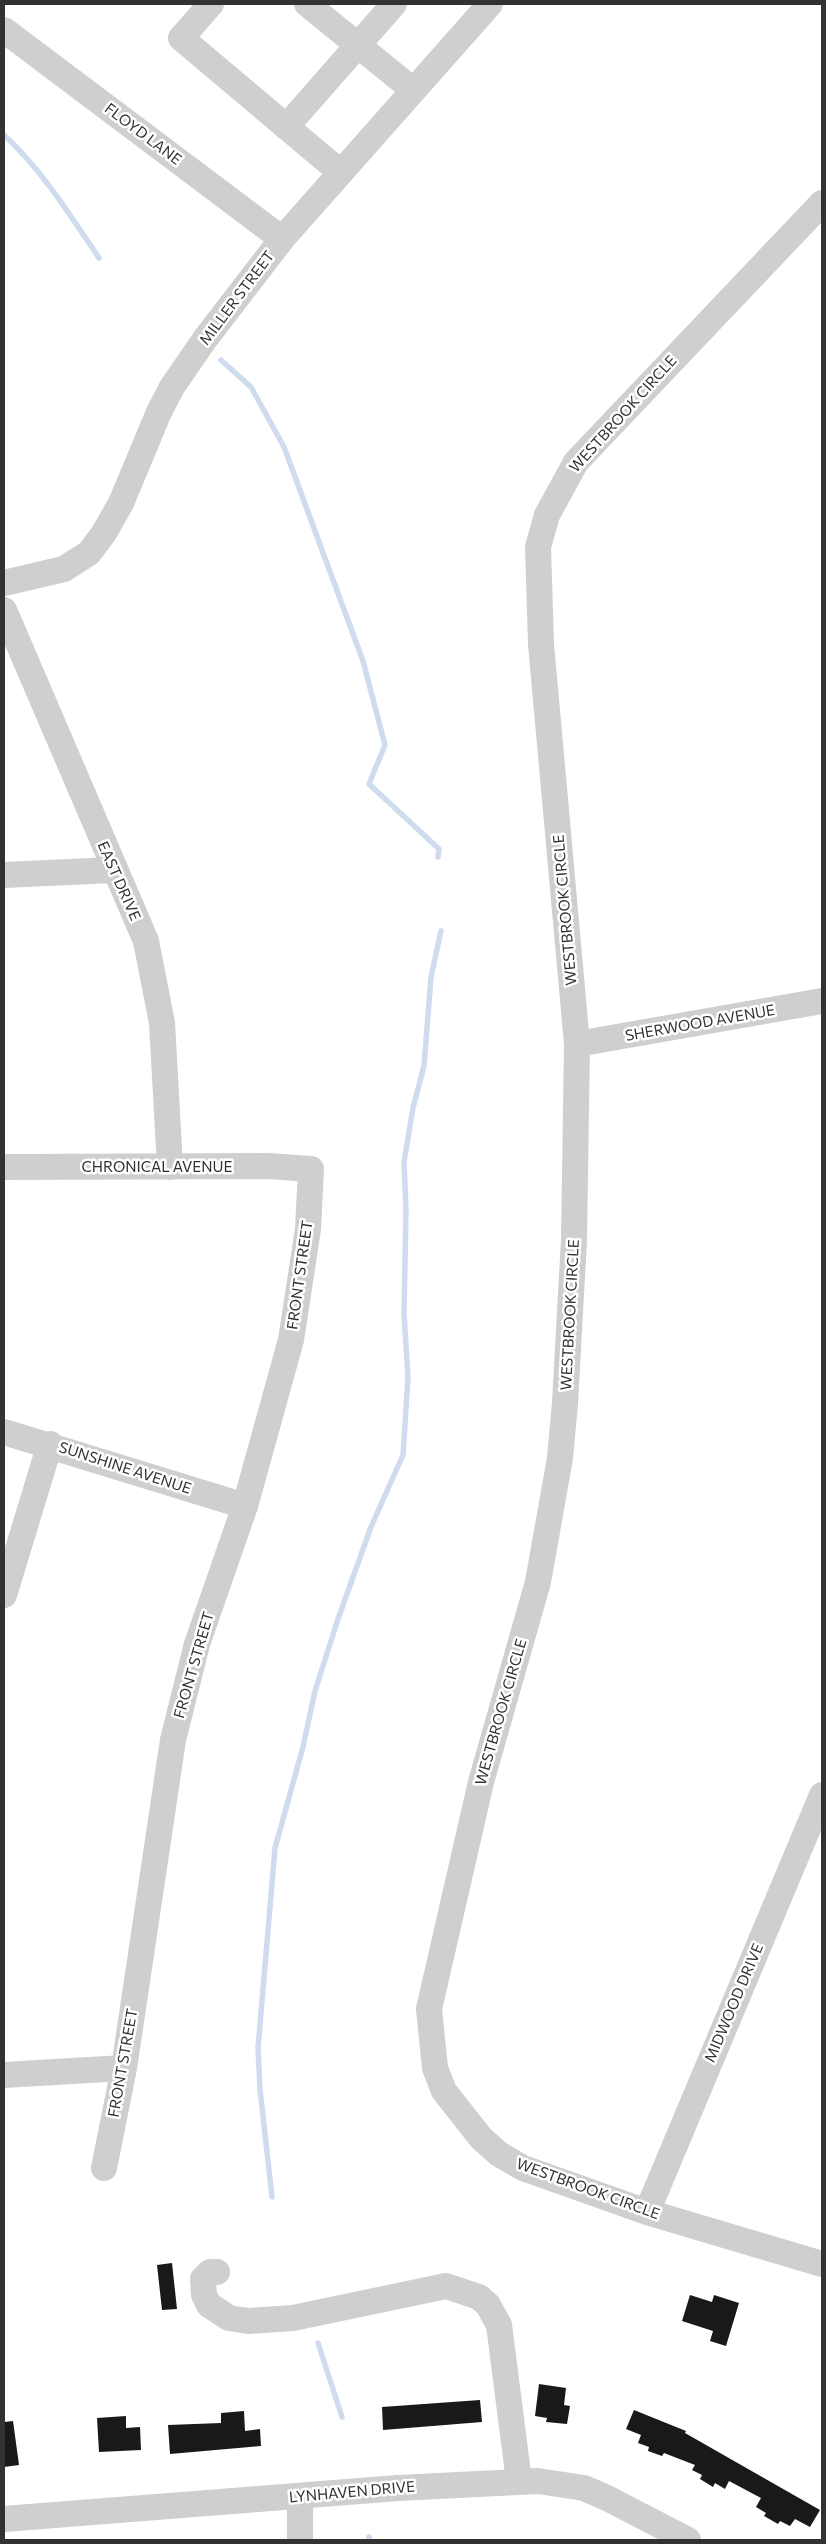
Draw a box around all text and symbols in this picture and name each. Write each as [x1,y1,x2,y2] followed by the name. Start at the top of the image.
[101,99,185,169] street label: FLOYD LANE
[196,247,278,349] street label: MILLER STREET
[566,352,680,476] street label: WESTBROOK CIRCLE
[549,834,581,986] street label: WESTBROOK CIRCLE
[94,839,144,923] street label: EAST DRIVE
[624,1001,776,1045] street label: SHERWOOD AVENUE
[82,1158,232,1176] street label: CHRONICAL AVENUE
[283,1219,317,1331] street label: FRONT STREET
[557,1239,583,1391] street label: WESTBROOK CIRCLE
[57,1438,193,1498] street label: SUNSHINE AVENUE
[170,1610,218,1720] street label: FRONT STREET
[471,1637,531,1787] street label: WESTBROOK CIRCLE
[701,1941,767,2065] street label: MIDWOOD DRIVE
[105,2007,141,2119] street label: FRONT STREET
[514,2155,662,2223] street label: WESTBROOK CIRCLE
[288,2478,416,2506] street label: LYNHAVEN DRIVE

